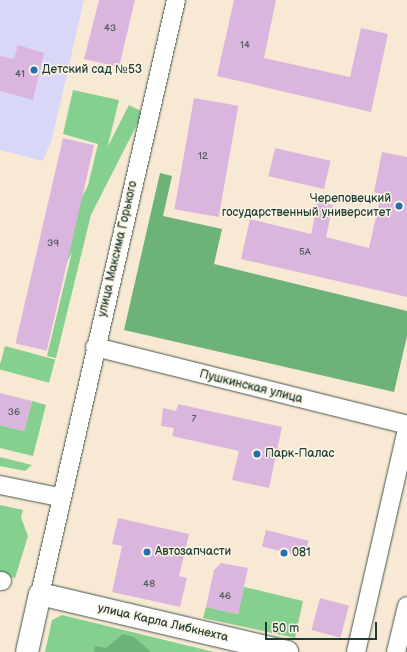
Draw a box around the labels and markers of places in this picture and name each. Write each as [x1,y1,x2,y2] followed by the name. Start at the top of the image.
[42,63,142,77] place label: Детский сад №53
[29,65,39,75] marker: Детский сад №53
[222,192,391,220] place label: Череповецкий государственный университет
[394,201,404,211] marker: Череповецкий государственный университет
[265,447,335,461] place label: Парк-Палас
[252,449,262,459] marker: Парк-Палас
[155,545,231,559] place label: Автозапчасти
[292,546,311,560] place label: 081
[142,547,152,557] marker: Автозапчасти
[279,548,289,558] marker: 081

